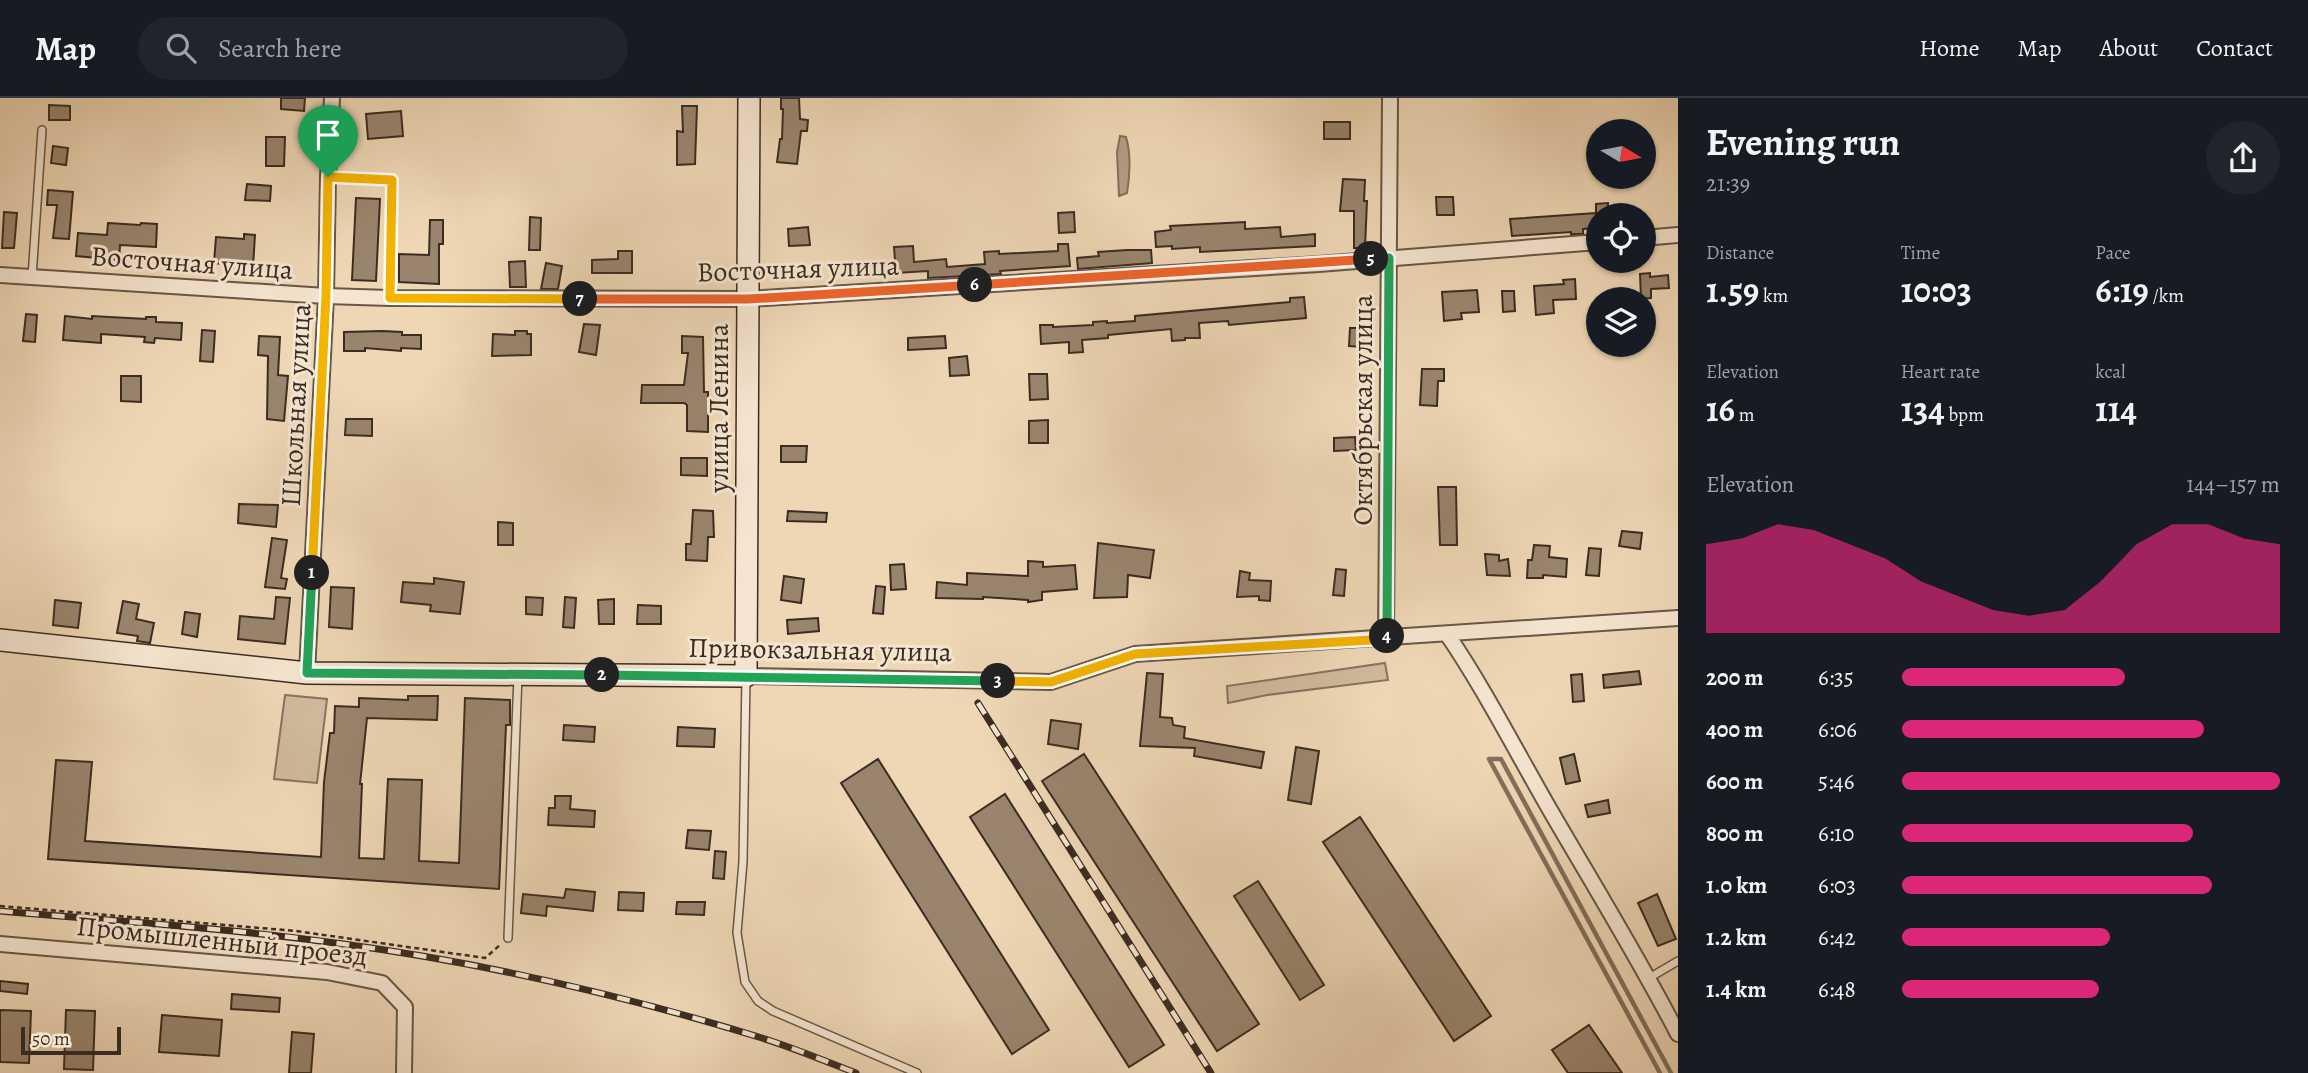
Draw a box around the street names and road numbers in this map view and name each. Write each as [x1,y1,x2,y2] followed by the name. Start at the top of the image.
[90,237,294,289] street label: Восточная улица
[696,246,900,292] street label: Восточная улица
[1344,294,1382,526] street label: Октябрьская улица
[272,302,320,508] street label: Школьная улица
[700,323,738,494] street label: улица Ленина
[688,629,952,671] street label: Привокзальная улица
[75,907,369,975] street label: Промышленный проезд

